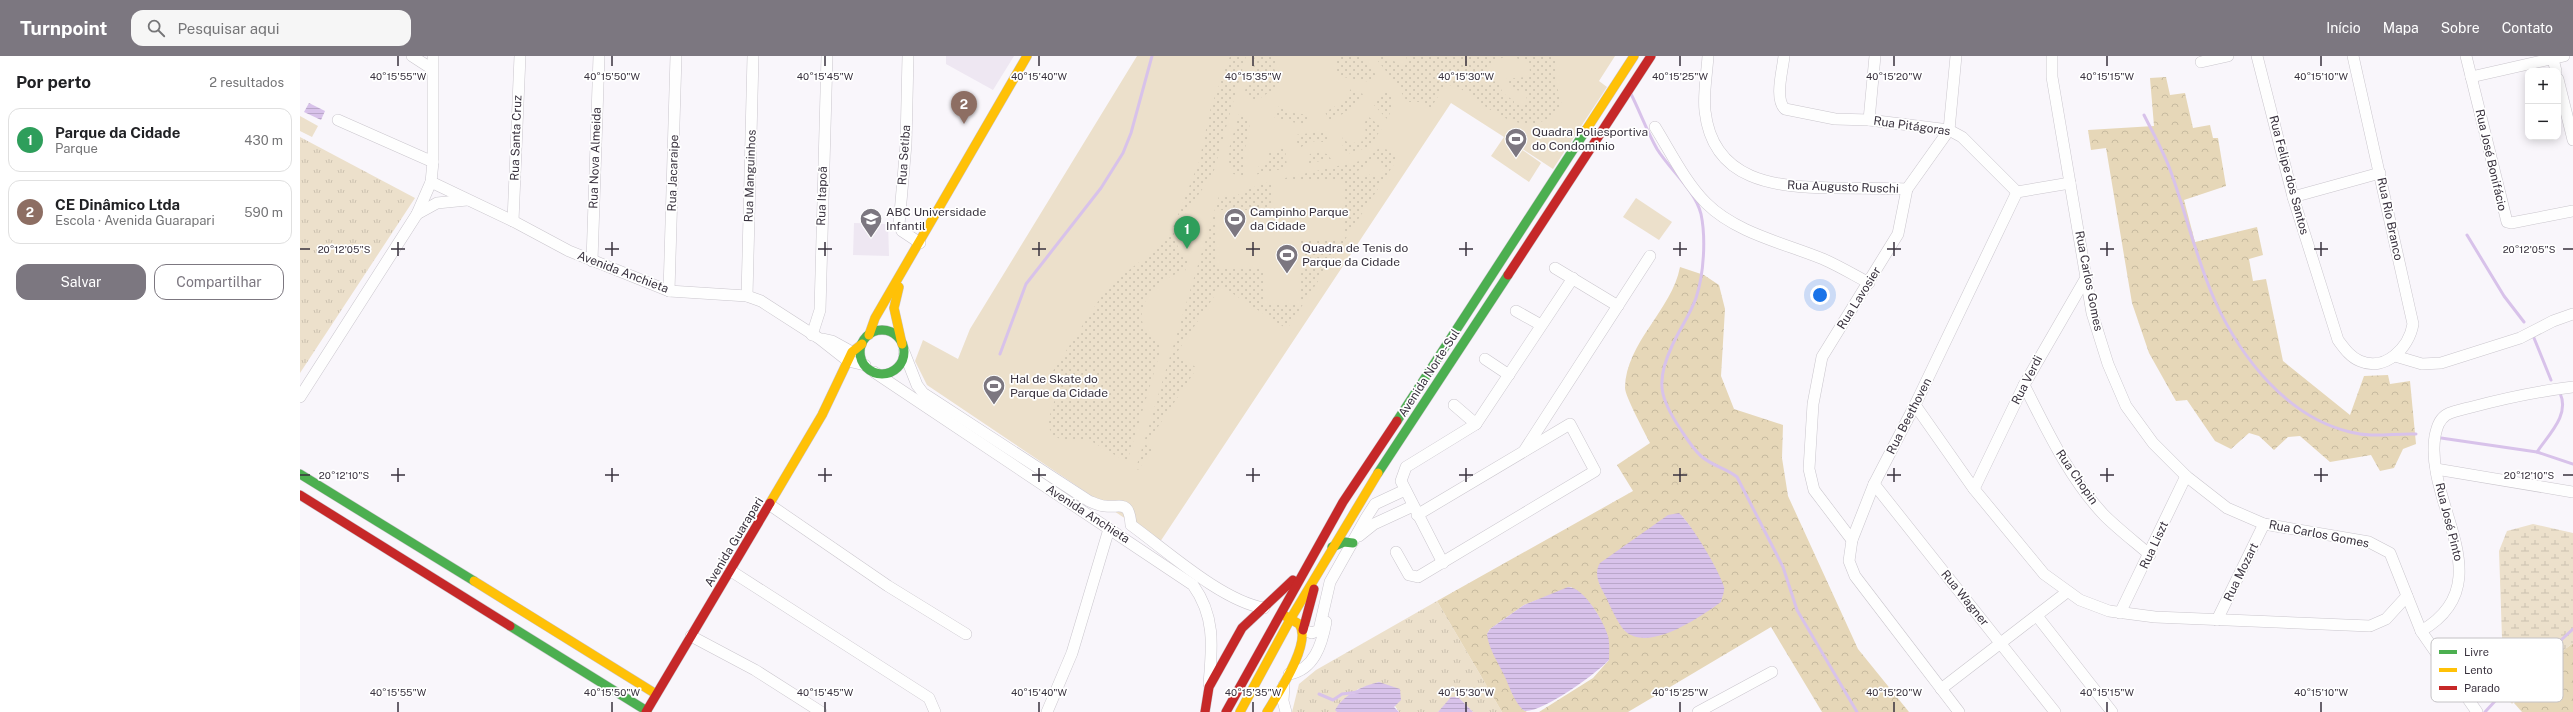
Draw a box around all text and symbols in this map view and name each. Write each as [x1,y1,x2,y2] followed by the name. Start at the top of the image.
[131,10,411,46] search box
[20,17,107,39] text: Turnpoint
[145,17,167,39] icon: search
[177,20,280,37] text: Pesquisar aqui
[2326,20,2361,36] text: Início
[2383,20,2419,36] text: Mapa
[2441,20,2480,36] text: Sobre
[2502,20,2553,36] text: Contato
[2525,68,2561,140] map controls
[2525,68,2561,104] button: +
[370,70,427,82] text: 40°15'55"W
[584,70,641,82] text: 40°15'50"W
[797,70,854,82] text: 40°15'45"W
[1011,70,1068,82] text: 40°15'40"W
[1225,70,1282,82] text: 40°15'35"W
[1438,70,1495,82] text: 40°15'30"W
[1652,70,1709,82] text: 40°15'25"W
[1866,70,1922,82] text: 40°15'20"W
[2080,70,2135,82] text: 40°15'15"W
[2294,70,2348,82] text: 40°15'10"W
[16,72,91,92] text: Por perto
[209,75,284,90] text: 2 resultados
[951,91,977,124] pin: 2
[508,95,524,181] street label: Rua Santa Cruz
[2525,104,2561,140] button: −
[586,107,604,209] street label: Rua Nova Almeida
[2472,108,2510,212] street label: Rua José Bonifácio
[1873,114,1951,138] street label: Rua Pitágoras
[2266,114,2312,236] street label: Rua Felipe dos Santos
[55,124,180,141] text: Parque da Cidade
[895,124,913,186] street label: Rua Setiba
[1532,125,1648,153] place label: Quadra Poliesportiva do Condominio
[1503,126,1529,159] sports icon: Quadra Poliesportiva do Condominio
[741,129,759,223] street label: Rua Manguinhos
[27,133,33,148] text: 1
[244,133,283,148] text: 430 m
[665,134,681,212] street label: Rua Jacaraipe
[55,141,98,156] text: Parque
[814,166,830,226] street label: Rua Itapoã
[2374,176,2406,262] street label: Rua Rio Branco
[1787,178,1899,196] street label: Rua Augusto Ruschi
[55,196,180,213] text: CE Dinâmico Ltda
[26,205,34,220] text: 2
[244,205,283,220] text: 590 m
[886,205,986,233] place label: ABC Universidade Infantil
[1250,205,1349,233] place label: Campinho Parque da Cidade
[858,206,884,239] school or university icon: ABC Universidade Infantil
[1222,206,1248,239] sports icon: Campinho Parque da Cidade
[55,213,215,228] text: Escola · Avenida Guarapari
[1174,216,1200,249] pin: 1
[2072,230,2106,332] street label: Rua Carlos Gomes
[1302,241,1408,269] place label: Quadra de Tenis do Parque da Cidade
[1274,242,1300,275] sports icon: Quadra de Tenis do Parque da Cidade
[318,243,371,255] text: 20°12'05"S
[2503,243,2556,255] text: 20°12'05"S
[575,248,671,296] street label: Avenida Anchieta
[16,264,146,300] button: Salvar
[154,264,284,300] button: Compartilhar
[1834,264,1884,332] street label: Rua Lavosier
[1810,285,1830,305] your location
[1395,326,1463,420] street label: Avenida Norte-Sul
[2009,353,2045,407] street label: Rua Verdi
[1010,372,1108,400] place label: Hal de Skate do Parque da Cidade
[981,373,1007,406] sports icon: Hal de Skate do Parque da Cidade
[1884,375,1934,457] street label: Rua Beethoven
[2053,447,2101,507] street label: Rua Chopin
[319,469,369,481] text: 20°12'10"S
[2504,469,2554,481] text: 20°12'10"S
[2432,481,2466,563] street label: Rua José Pinto
[1044,482,1132,546] street label: Avenida Anchieta
[702,495,766,589] street label: Avenida Guarapari
[2268,517,2370,551] street label: Rua Carlos Gomes
[2137,519,2171,571] street label: Rua Liszt
[2221,540,2261,604] street label: Rua Mozart
[1938,567,1992,629] street label: Rua Wagner
[2431,638,2563,702] legend
[2464,646,2489,658] text: Livre
[2464,664,2493,676] text: Lento
[2464,682,2500,694] text: Parado
[370,686,427,698] text: 40°15'55"W
[584,686,641,698] text: 40°15'50"W
[797,686,854,698] text: 40°15'45"W
[1011,686,1068,698] text: 40°15'40"W
[1225,686,1282,698] text: 40°15'35"W
[1438,686,1495,698] text: 40°15'30"W
[1652,686,1709,698] text: 40°15'25"W
[1866,686,1922,698] text: 40°15'20"W
[2080,686,2135,698] text: 40°15'15"W
[2294,686,2348,698] text: 40°15'10"W

